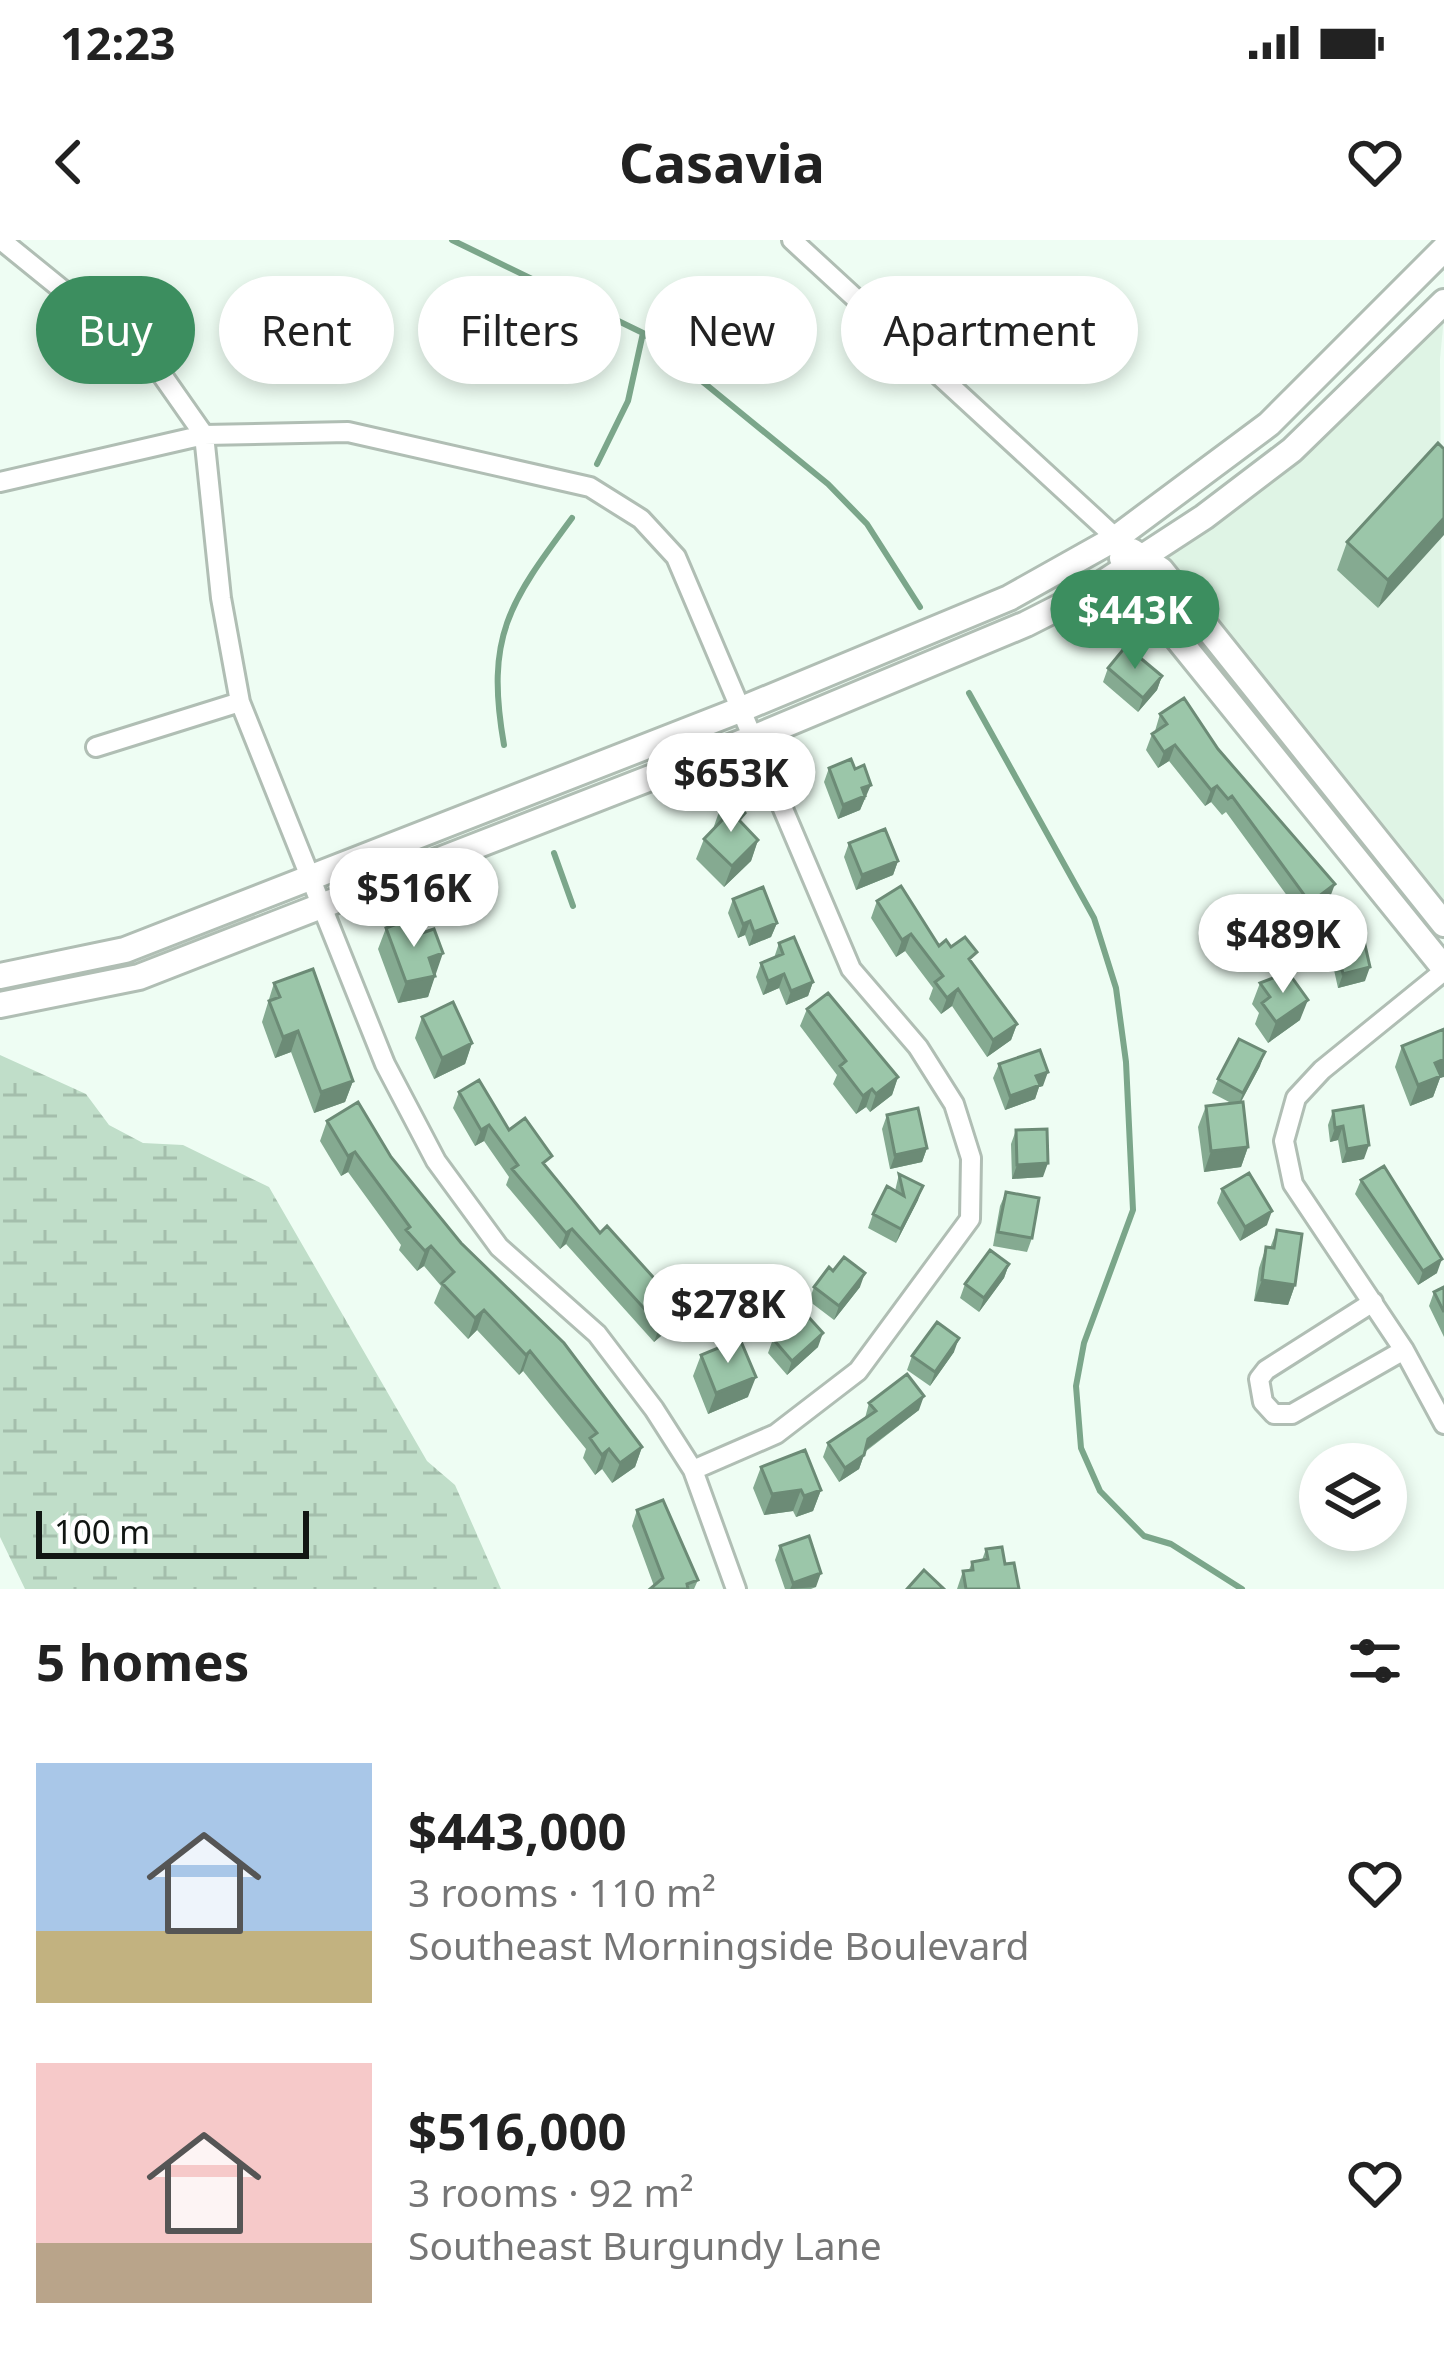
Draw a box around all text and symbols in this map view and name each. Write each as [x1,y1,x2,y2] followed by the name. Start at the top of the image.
[60,12,176,73] text: 12:23
[619,125,825,199] text: Casavia
[36,129,102,195] icon: back
[1342,129,1408,195] icon: heart
[36,276,195,384] chip: Buy
[219,276,394,384] chip: Rent
[418,276,621,384] chip: Filters
[645,276,817,384] chip: New
[841,276,1138,384] chip: Apartment
[1051,570,1219,672] pin: $443K
[1077,582,1193,635] text: $443K
[647,733,815,835] pin: $653K
[673,745,789,798] text: $653K
[330,848,498,950] pin: $516K
[356,860,472,913] text: $516K
[1199,894,1367,996] pin: $489K
[1225,906,1341,959] text: $489K
[644,1264,812,1366] pin: $278K
[670,1276,786,1329] text: $278K
[1299,1443,1407,1551] map controls
[1299,1443,1407,1551] button: layers
[36,1505,309,1558] scale bar
[54,1509,150,1554] text: 100 m
[36,1626,249,1696] text: 5 homes
[1342,1628,1408,1694] icon: filters
[408,1795,627,1865] text: $443,000
[132,1811,276,1955] icon: home
[1342,1850,1408,1916] icon: heart
[408,1865,716,1918] text: 3 rooms · 110 m²
[408,1918,1030,1971] text: Southeast Morningside Boulevard
[408,2095,627,2165] text: $516,000
[132,2111,276,2255] icon: home
[1342,2150,1408,2216] icon: heart
[408,2165,694,2218] text: 3 rooms · 92 m²
[408,2218,882,2271] text: Southeast Burgundy Lane

